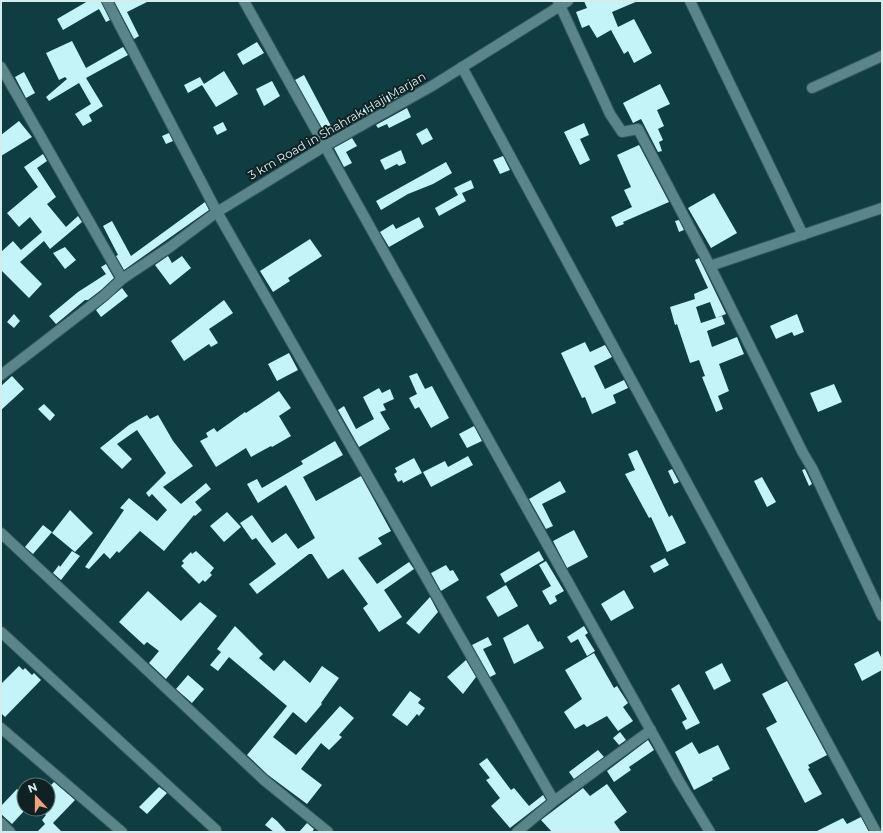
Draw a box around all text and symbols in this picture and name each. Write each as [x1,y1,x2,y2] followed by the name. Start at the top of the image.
[245,68,428,183] street label: 3 km Road in Shahrak Haji Marjan
[16,777,56,817] north arrow
[26,780,39,796] text: N

